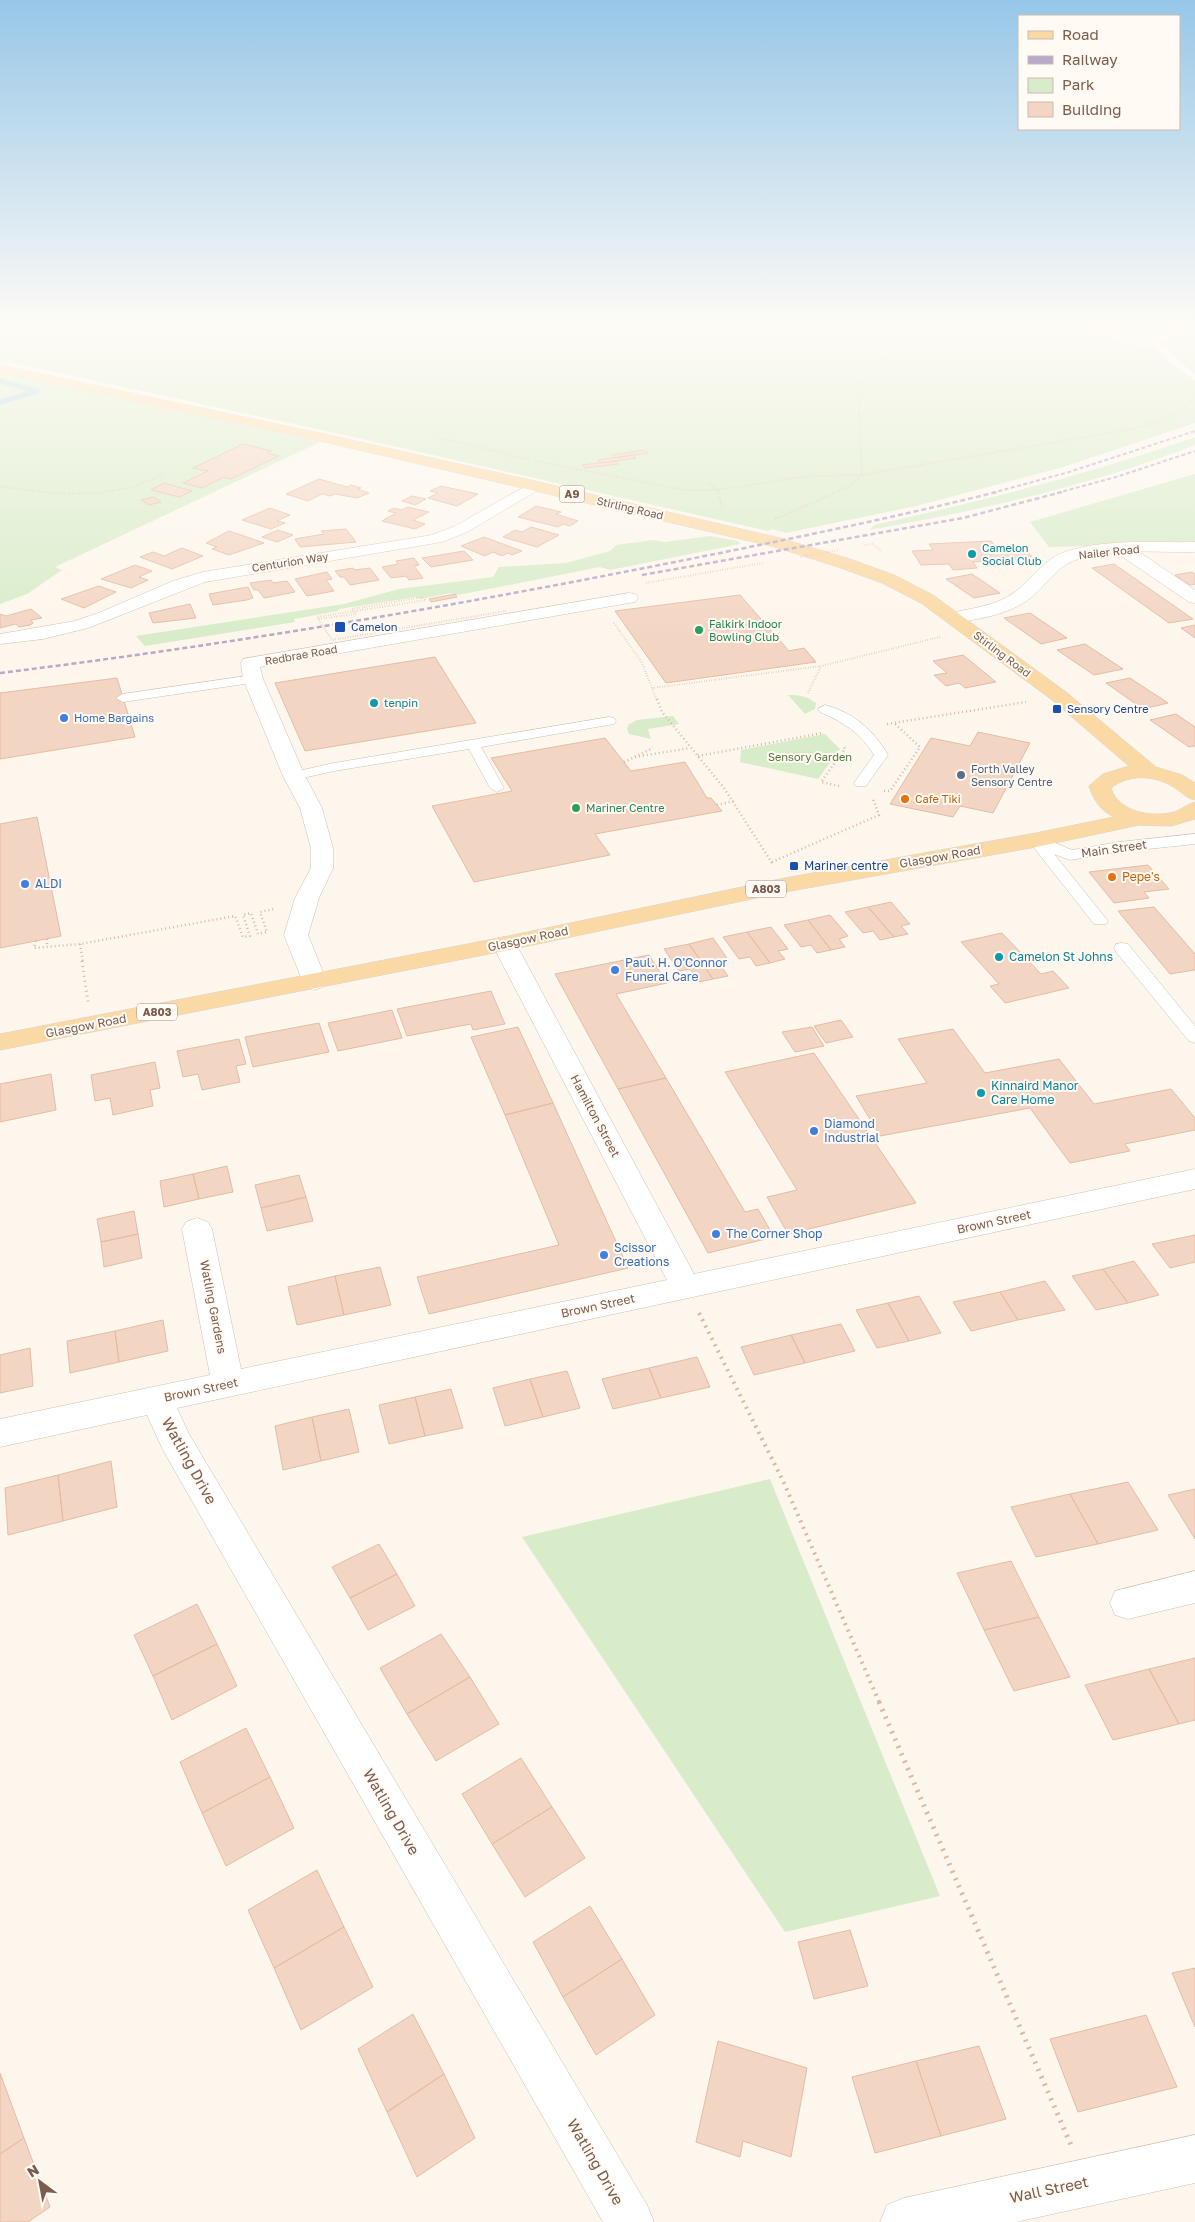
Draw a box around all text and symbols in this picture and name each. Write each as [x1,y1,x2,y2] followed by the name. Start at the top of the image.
[1018,15,1180,130] legend
[1062,25,1099,43] text: Road
[1062,50,1118,68] text: Railway
[1062,75,1095,93] text: Park
[1062,100,1122,118] text: Building
[560,486,584,502] road number: A9
[595,494,665,522] street label: Stirling Road
[982,541,1042,567] place label: Camelon Social Club
[1078,542,1140,561] street label: Nailer Road
[966,548,978,560] marker: Camelon Social Club
[251,549,329,574] street label: Centurion Way
[709,617,783,643] place label: Falkirk Indoor Bowling Club
[333,620,347,634] marker: Camelon
[351,620,398,633] place label: Camelon
[693,624,705,636] marker: Falkirk Indoor Bowling Club
[971,628,1033,679] street label: Stirling Road
[263,642,338,667] street label: Redbrae Road
[384,696,418,709] place label: tenpin
[368,697,380,709] marker: tenpin
[1067,702,1149,715] place label: Sensory Centre
[1051,703,1063,715] marker: Sensory Centre
[74,711,154,724] place label: Home Bargains
[58,712,70,724] marker: Home Bargains
[768,750,852,763] park label: Sensory Garden
[971,762,1053,788] place label: Forth Valley Sensory Centre
[955,769,967,781] marker: Forth Valley Sensory Centre
[915,792,961,805] place label: Cafe Tiki
[899,793,911,805] marker: Cafe Tiki
[586,801,665,814] place label: Mariner Centre
[570,802,582,814] marker: Mariner Centre
[1080,836,1148,861] street label: Main Street
[898,842,982,871] street label: Glasgow Road
[804,858,888,873] place label: Mariner centre
[788,860,800,872] marker: Mariner centre
[1122,869,1160,884] place label: Pepe's
[1106,871,1118,883] marker: Pepe's
[35,876,62,891] place label: ALDI
[19,878,31,890] marker: ALDI
[746,881,786,898] road number: A803
[486,923,570,954] street label: Glasgow Road
[1009,949,1113,964] place label: Camelon St Johns
[993,951,1005,963] marker: Camelon St Johns
[625,955,727,984] place label: Paul. H. O'Connor Funeral Care
[609,964,621,976] marker: Paul. H. O'Connor Funeral Care
[137,1004,177,1020] road number: A803
[44,1010,128,1041] street label: Glasgow Road
[567,1072,624,1160] street label: Hamilton Street
[991,1078,1079,1107] place label: Kinnaird Manor Care Home
[975,1087,987,1099] marker: Kinnaird Manor Care Home
[824,1116,880,1145] place label: Diamond Industrial
[808,1125,820,1137] marker: Diamond Industrial
[956,1206,1032,1237] street label: Brown Street
[726,1226,822,1241] place label: The Corner Shop
[710,1228,722,1240] marker: The Corner Shop
[614,1240,669,1269] place label: Scissor Creations
[598,1249,610,1261] marker: Scissor Creations
[197,1259,230,1355] street label: Watling Gardens
[560,1290,636,1321] street label: Brown Street
[163,1374,239,1405] street label: Brown Street
[159,1414,221,1507] street label: Watling Drive
[360,1765,424,1858] street label: Watling Drive
[564,2115,628,2208] street label: Watling Drive
[15,2157,65,2207] north arrow
[24,2161,42,2181] text: N
[1008,2172,1090,2206] street label: Wall Street

